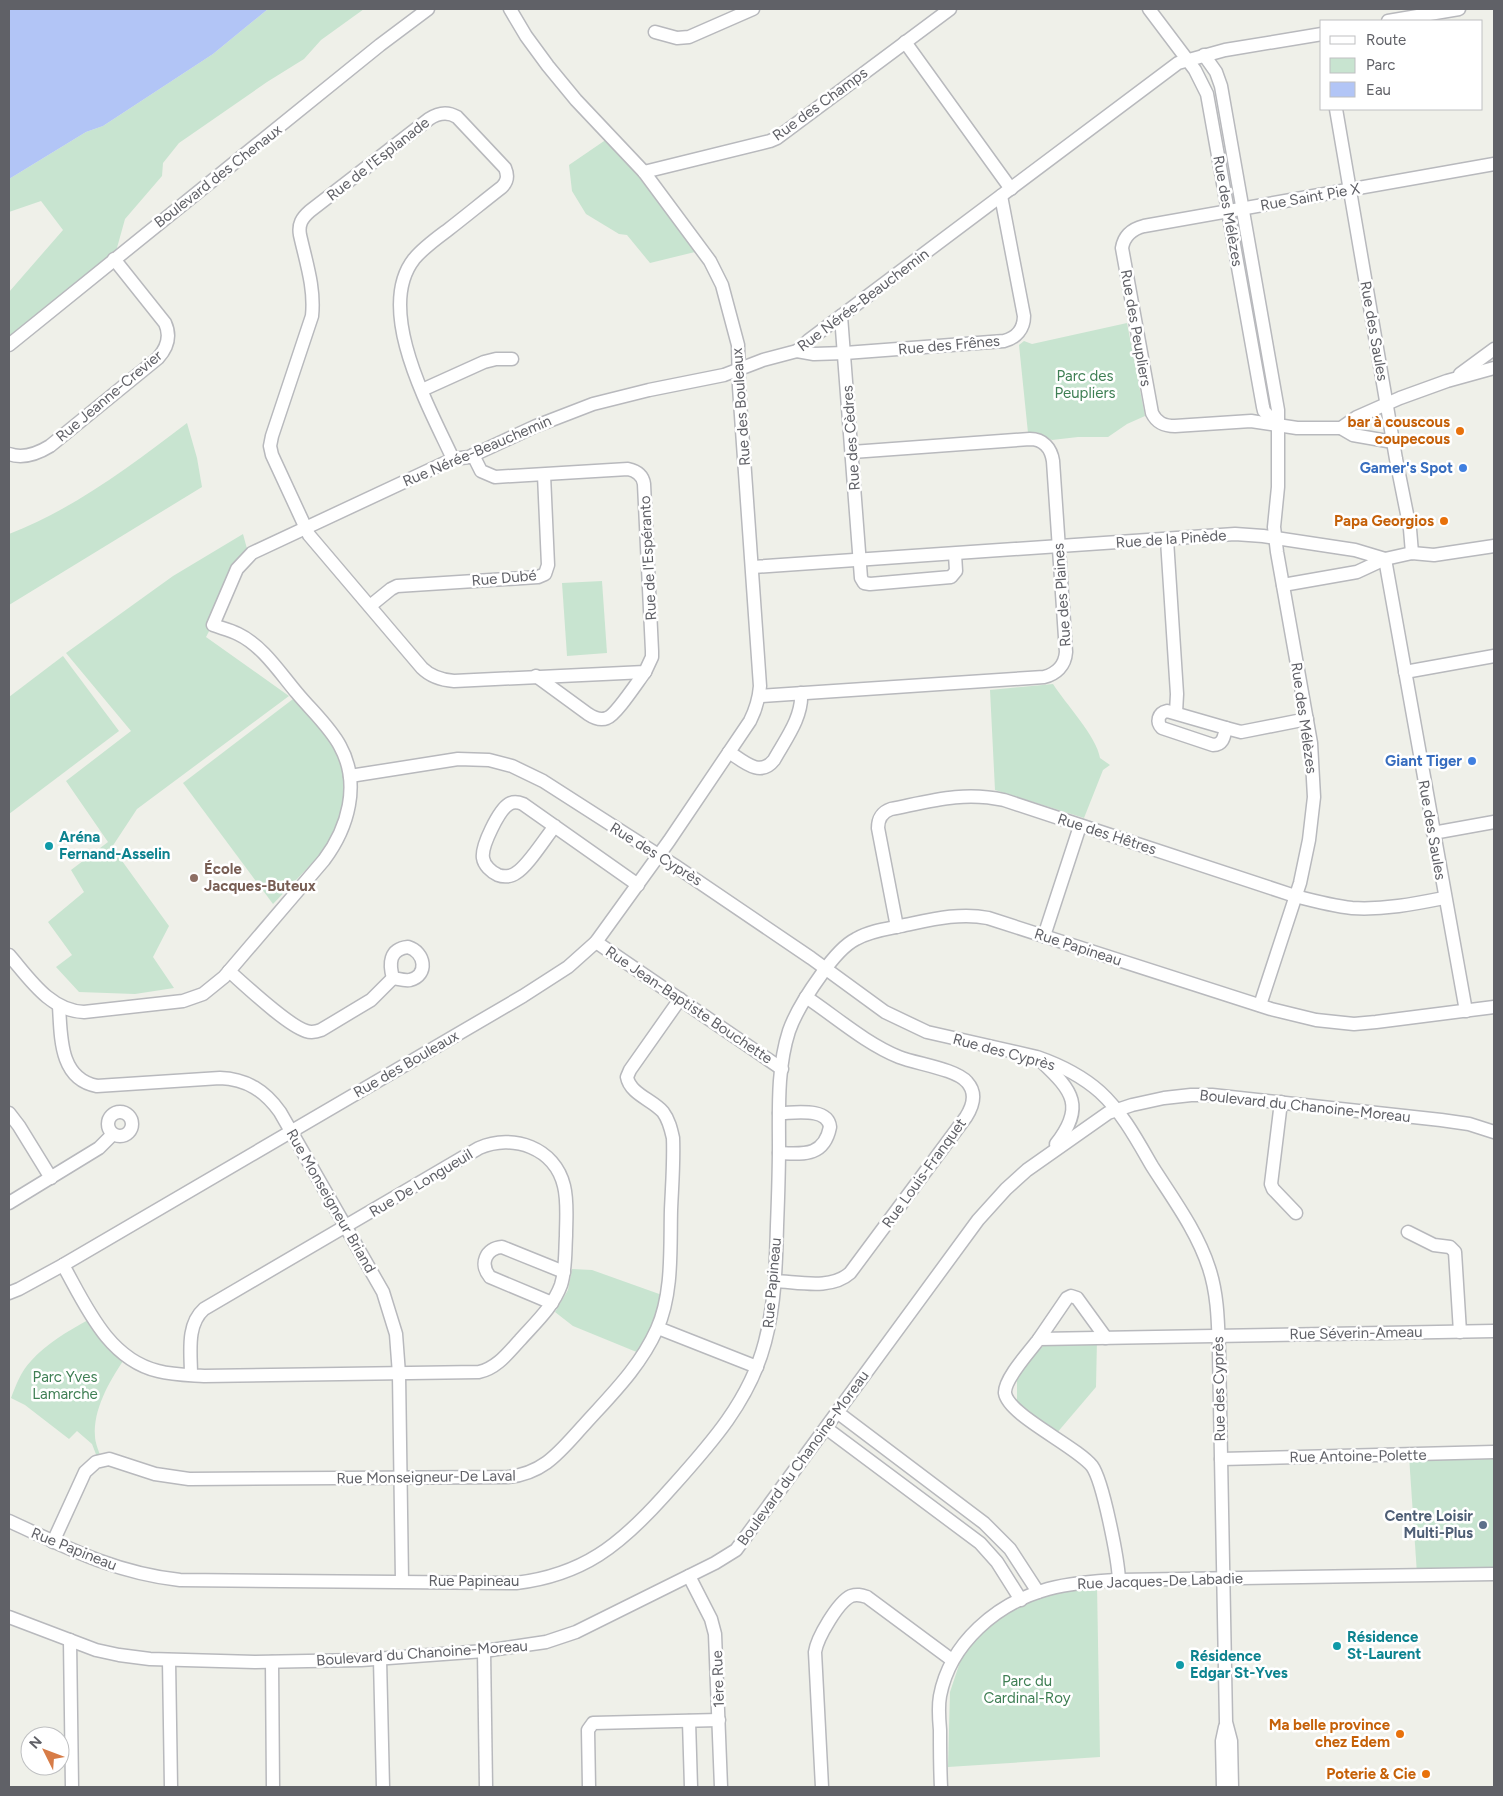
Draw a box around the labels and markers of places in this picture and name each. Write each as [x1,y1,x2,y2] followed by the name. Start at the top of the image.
[1347,413,1450,448] place label: bar à couscous coupecous
[1454,425,1466,437] marker: bar à couscous coupecous
[1360,459,1453,477] place label: Gamer's Spot
[1457,462,1469,474] marker: Gamer's Spot
[1334,512,1434,530] place label: Papa Georgios
[1438,515,1450,527] marker: Papa Georgios
[1385,752,1462,770] place label: Giant Tiger
[1466,755,1478,767] marker: Giant Tiger
[59,828,170,863] place label: Aréna Fernand-Asselin
[43,840,55,852] marker: Aréna Fernand-Asselin
[204,860,316,895] place label: École Jacques-Buteux
[188,872,200,884] marker: École Jacques-Buteux
[1384,1507,1473,1542] place label: Centre Loisir Multi-Plus
[1477,1519,1489,1531] marker: Centre Loisir Multi-Plus
[1347,1628,1421,1663] place label: Résidence St-Laurent
[1331,1640,1343,1652] marker: Résidence St-Laurent
[1190,1647,1288,1682] place label: Résidence Edgar St-Yves
[1174,1659,1186,1671] marker: Résidence Edgar St-Yves
[1269,1716,1391,1751] place label: Ma belle province chez Edem
[1394,1728,1406,1740] marker: Ma belle province chez Edem
[1326,1765,1417,1783] place label: Poterie & Cie
[1420,1768,1432,1780] marker: Poterie & Cie

